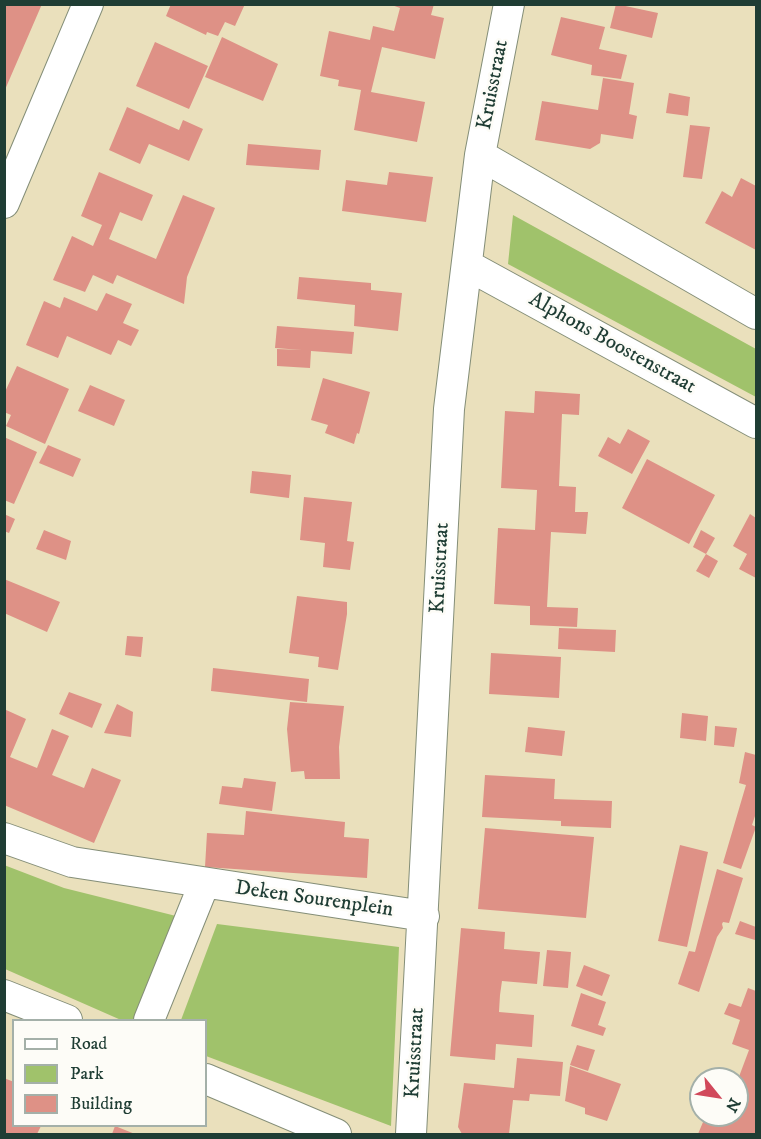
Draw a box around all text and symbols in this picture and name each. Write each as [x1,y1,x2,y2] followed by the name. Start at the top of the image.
[473,38,515,132] street label: Kruisstraat
[524,288,700,400] street label: Alphons Boostenstraat
[426,522,456,614] street label: Kruisstraat
[233,876,395,924] street label: Deken Sourenplein
[401,1007,431,1099] street label: Kruisstraat
[12,1019,207,1127] legend
[70,1033,107,1055] text: Road
[70,1063,104,1085] text: Park
[689,1067,749,1127] north arrow
[70,1093,132,1115] text: Building
[721,1094,745,1116] text: N

